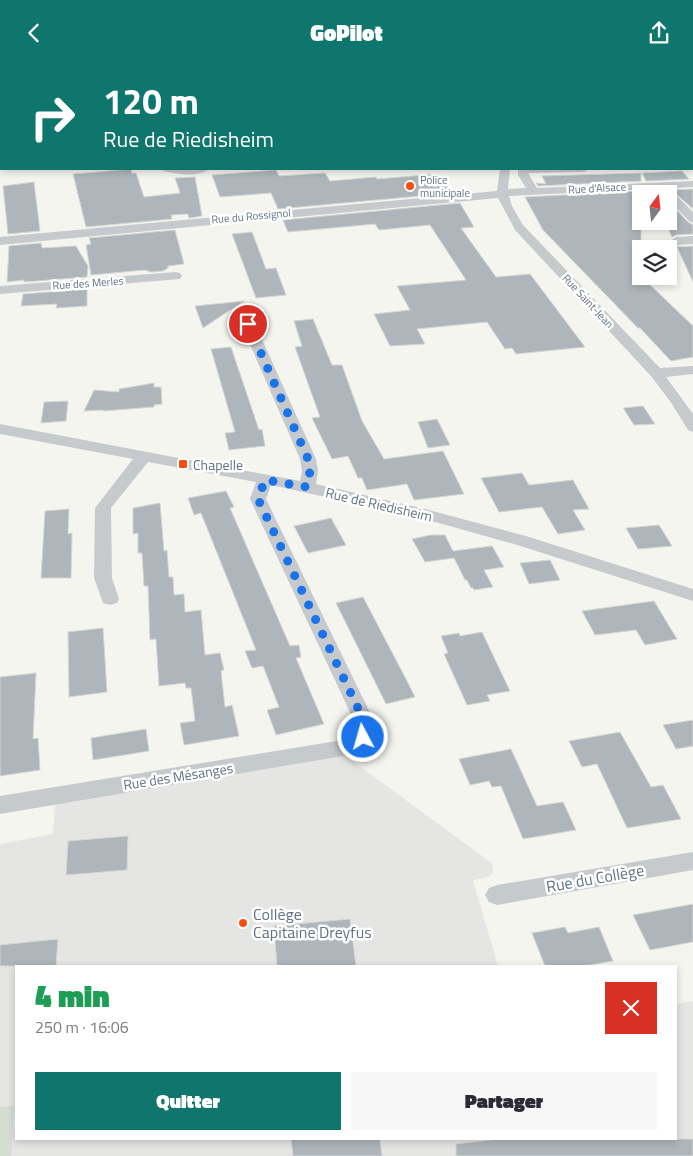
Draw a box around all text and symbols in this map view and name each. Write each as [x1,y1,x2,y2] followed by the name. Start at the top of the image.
[310,16,383,50] text: GoPilot
[20,19,48,47] icon: back
[645,19,673,47] icon: share
[103,74,199,128] text: 120 m
[20,85,85,150] icon: right
[103,122,274,156] text: Rue de Riedisheim
[420,172,470,201] place label: Police municipale
[568,178,627,198] street label: Rue d'Alsace
[404,180,416,192] marker: Police municipale
[632,185,678,230] north arrow
[632,185,677,285] map controls
[211,205,291,227] street label: Rue du Rossignol
[632,240,677,285] button: layers
[559,270,617,332] street label: Rue Saint-Jean
[52,273,124,293] street label: Rue des Merles
[227,303,269,345] pin
[234,310,262,338] icon: arrive
[193,454,243,475] place label: Chapelle
[177,458,189,470] marker: Chapelle
[324,482,434,526] street label: Rue de Riedisheim
[336,710,388,762] position arrow
[122,757,234,795] street label: Rue des Mésanges
[544,858,646,898] street label: Rue du Collège
[253,902,372,944] place label: Collège Capitaine Dreyfus
[237,917,249,929] marker: Collège Capitaine Dreyfus
[35,973,110,1019] text: 4 min
[605,982,657,1034] button: close
[35,1015,129,1039] text: 250 m · 16:06
[35,1072,341,1130] button: Quitter
[351,1072,657,1130] button: Partager

